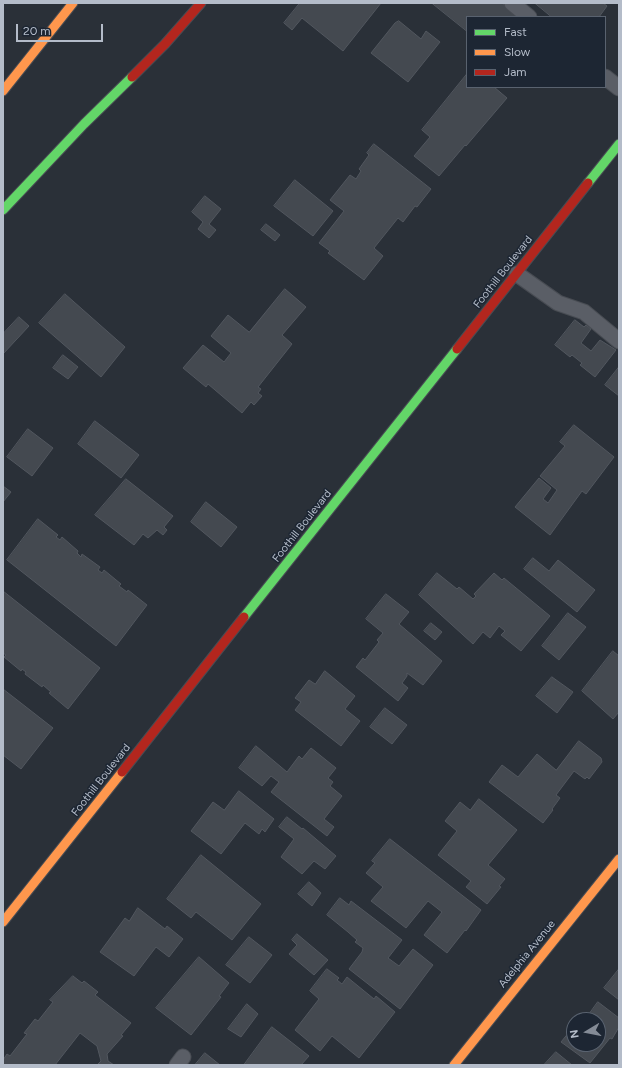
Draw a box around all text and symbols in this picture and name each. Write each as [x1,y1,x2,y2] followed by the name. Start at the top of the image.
[18,16,105,42] scale bar
[466,16,606,88] legend
[23,24,51,38] text: 20 m
[504,25,527,39] text: Fast
[504,45,530,59] text: Slow
[504,65,527,79] text: Jam
[471,233,535,311] street label: Foothill Boulevard
[270,487,334,565] street label: Foothill Boulevard
[69,741,133,819] street label: Foothill Boulevard
[496,918,558,990] street label: Adelphia Avenue
[566,1012,606,1052] north arrow
[568,1029,582,1039] text: N

